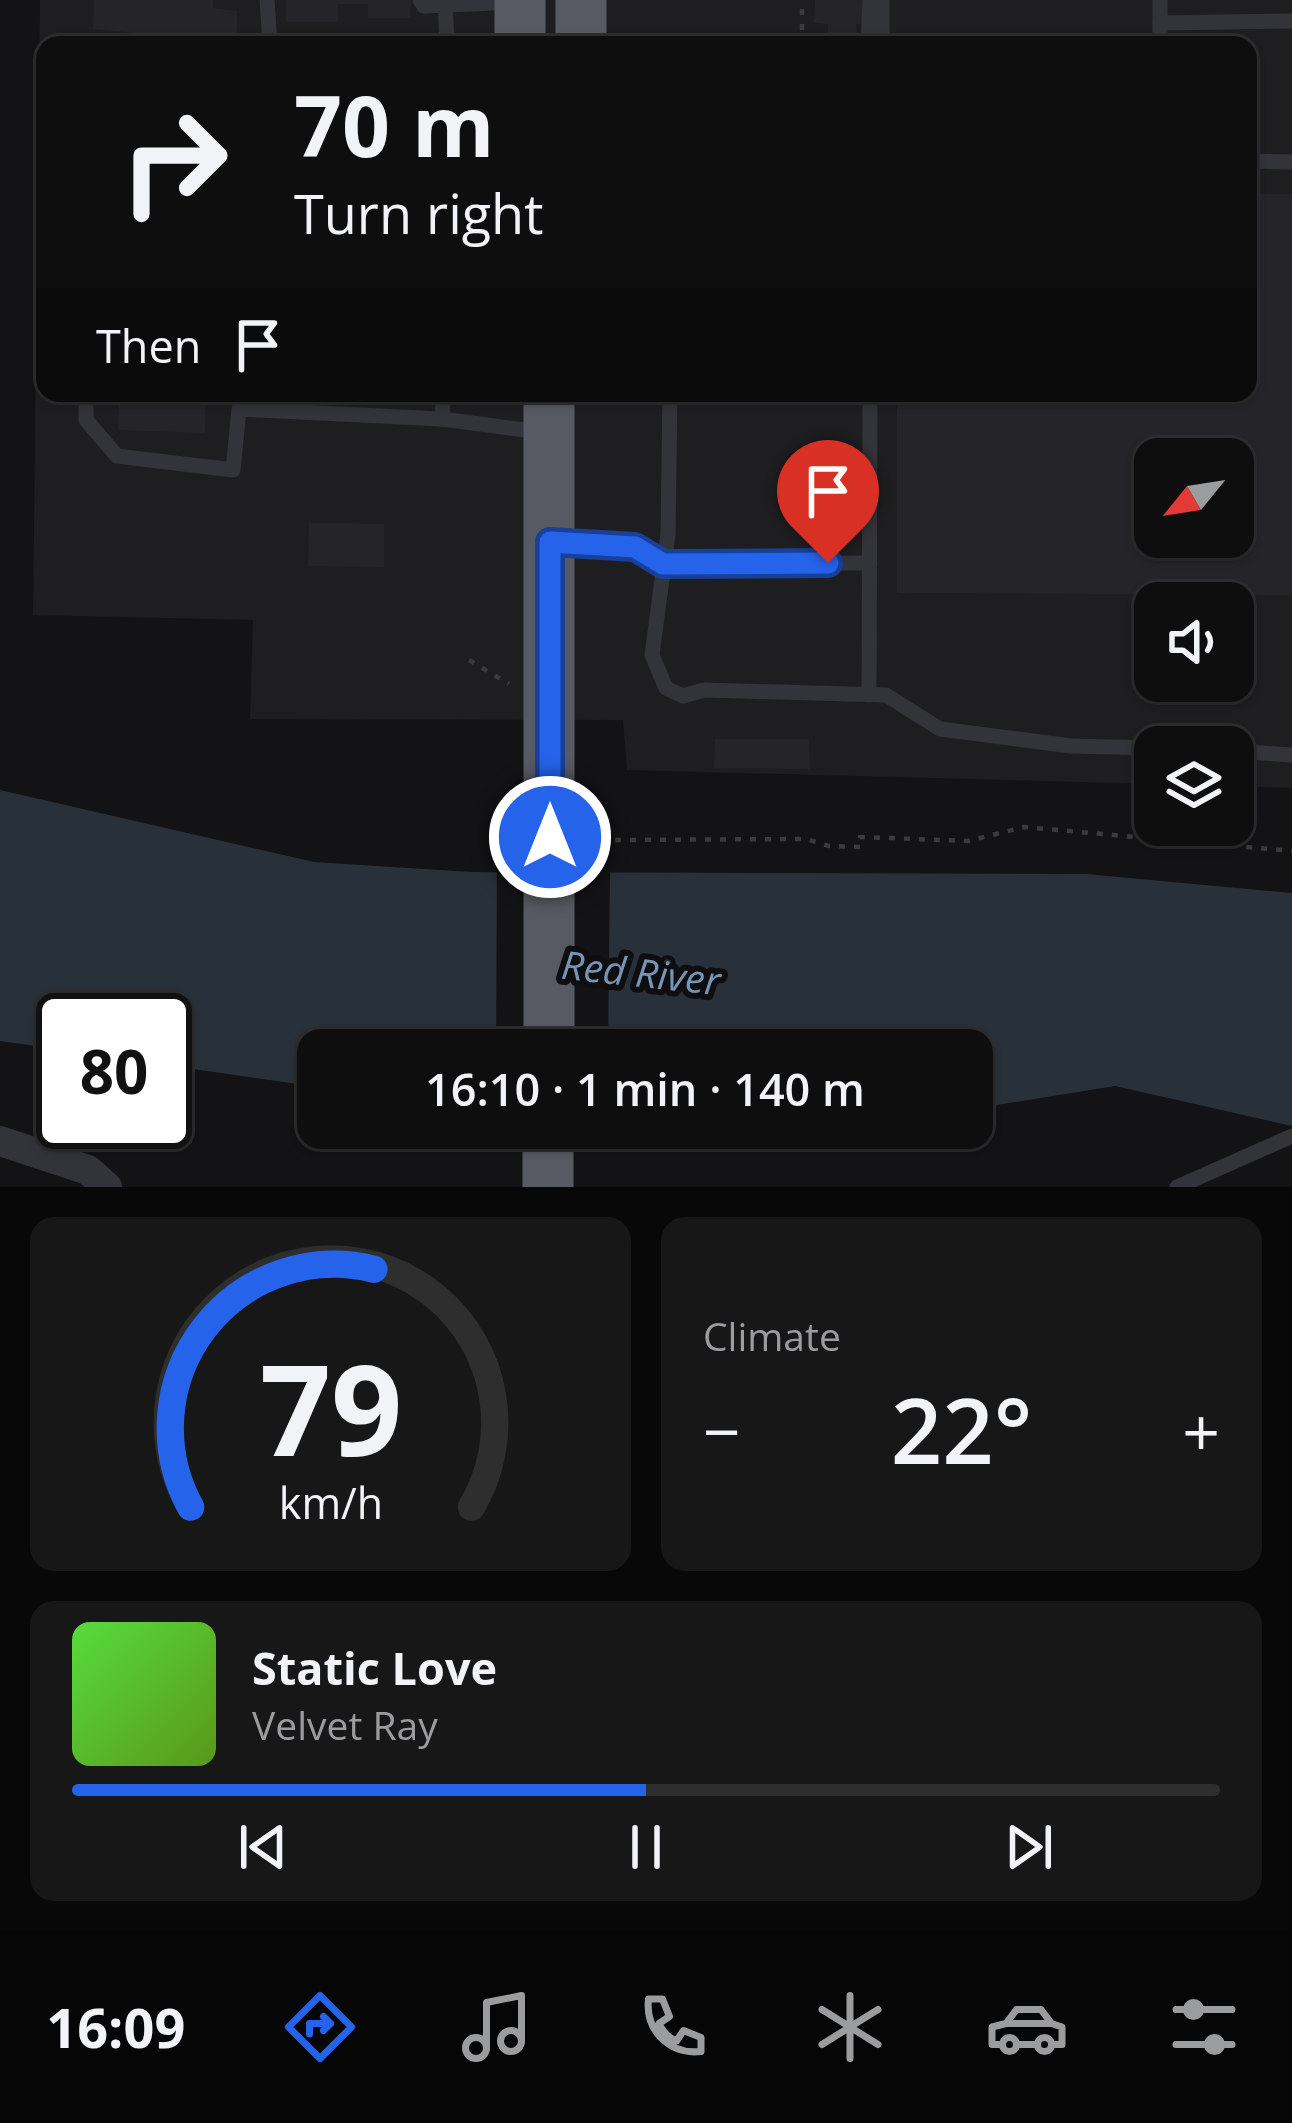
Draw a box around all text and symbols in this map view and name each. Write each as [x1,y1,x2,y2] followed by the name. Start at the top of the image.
[294,67,494,182] text: 70 m
[96,84,252,240] icon: right
[294,176,543,250] text: Turn right
[225,312,291,378] icon: arrive
[96,315,201,376] text: Then
[1134,438,1254,558] north arrow
[1134,438,1254,846] map controls
[777,440,879,563] pin
[795,458,861,524] icon: arrive
[1134,582,1254,702] button: sound
[1134,726,1254,846] button: layers
[487,774,613,900] position arrow
[559,937,725,1006] water label: Red River
[36,993,192,1149] speed limit sign: 80
[425,1058,865,1119] text: 16:10 · 1 min · 140 m
[703,1309,841,1362] text: Climate
[259,1323,402,1493] text: 79
[891,1368,1032,1490] text: 22°
[703,1385,741,1475] text: −
[1182,1385,1220,1475] text: +
[278,1473,383,1532] text: km/h
[252,1637,497,1698] text: Static Love
[252,1698,438,1751] text: Velvet Ray
[230,1814,296,1880] icon: previous
[613,1814,679,1880] icon: pause
[996,1814,1062,1880] icon: next
[278,1985,362,2069] icon: directions
[455,1985,539,2069] icon: music
[631,1985,715,2069] icon: phone
[808,1985,892,2069] icon: climate
[985,1985,1069,2069] icon: car
[1162,1985,1246,2069] icon: filters
[46,1990,185,2064] text: 16:09

